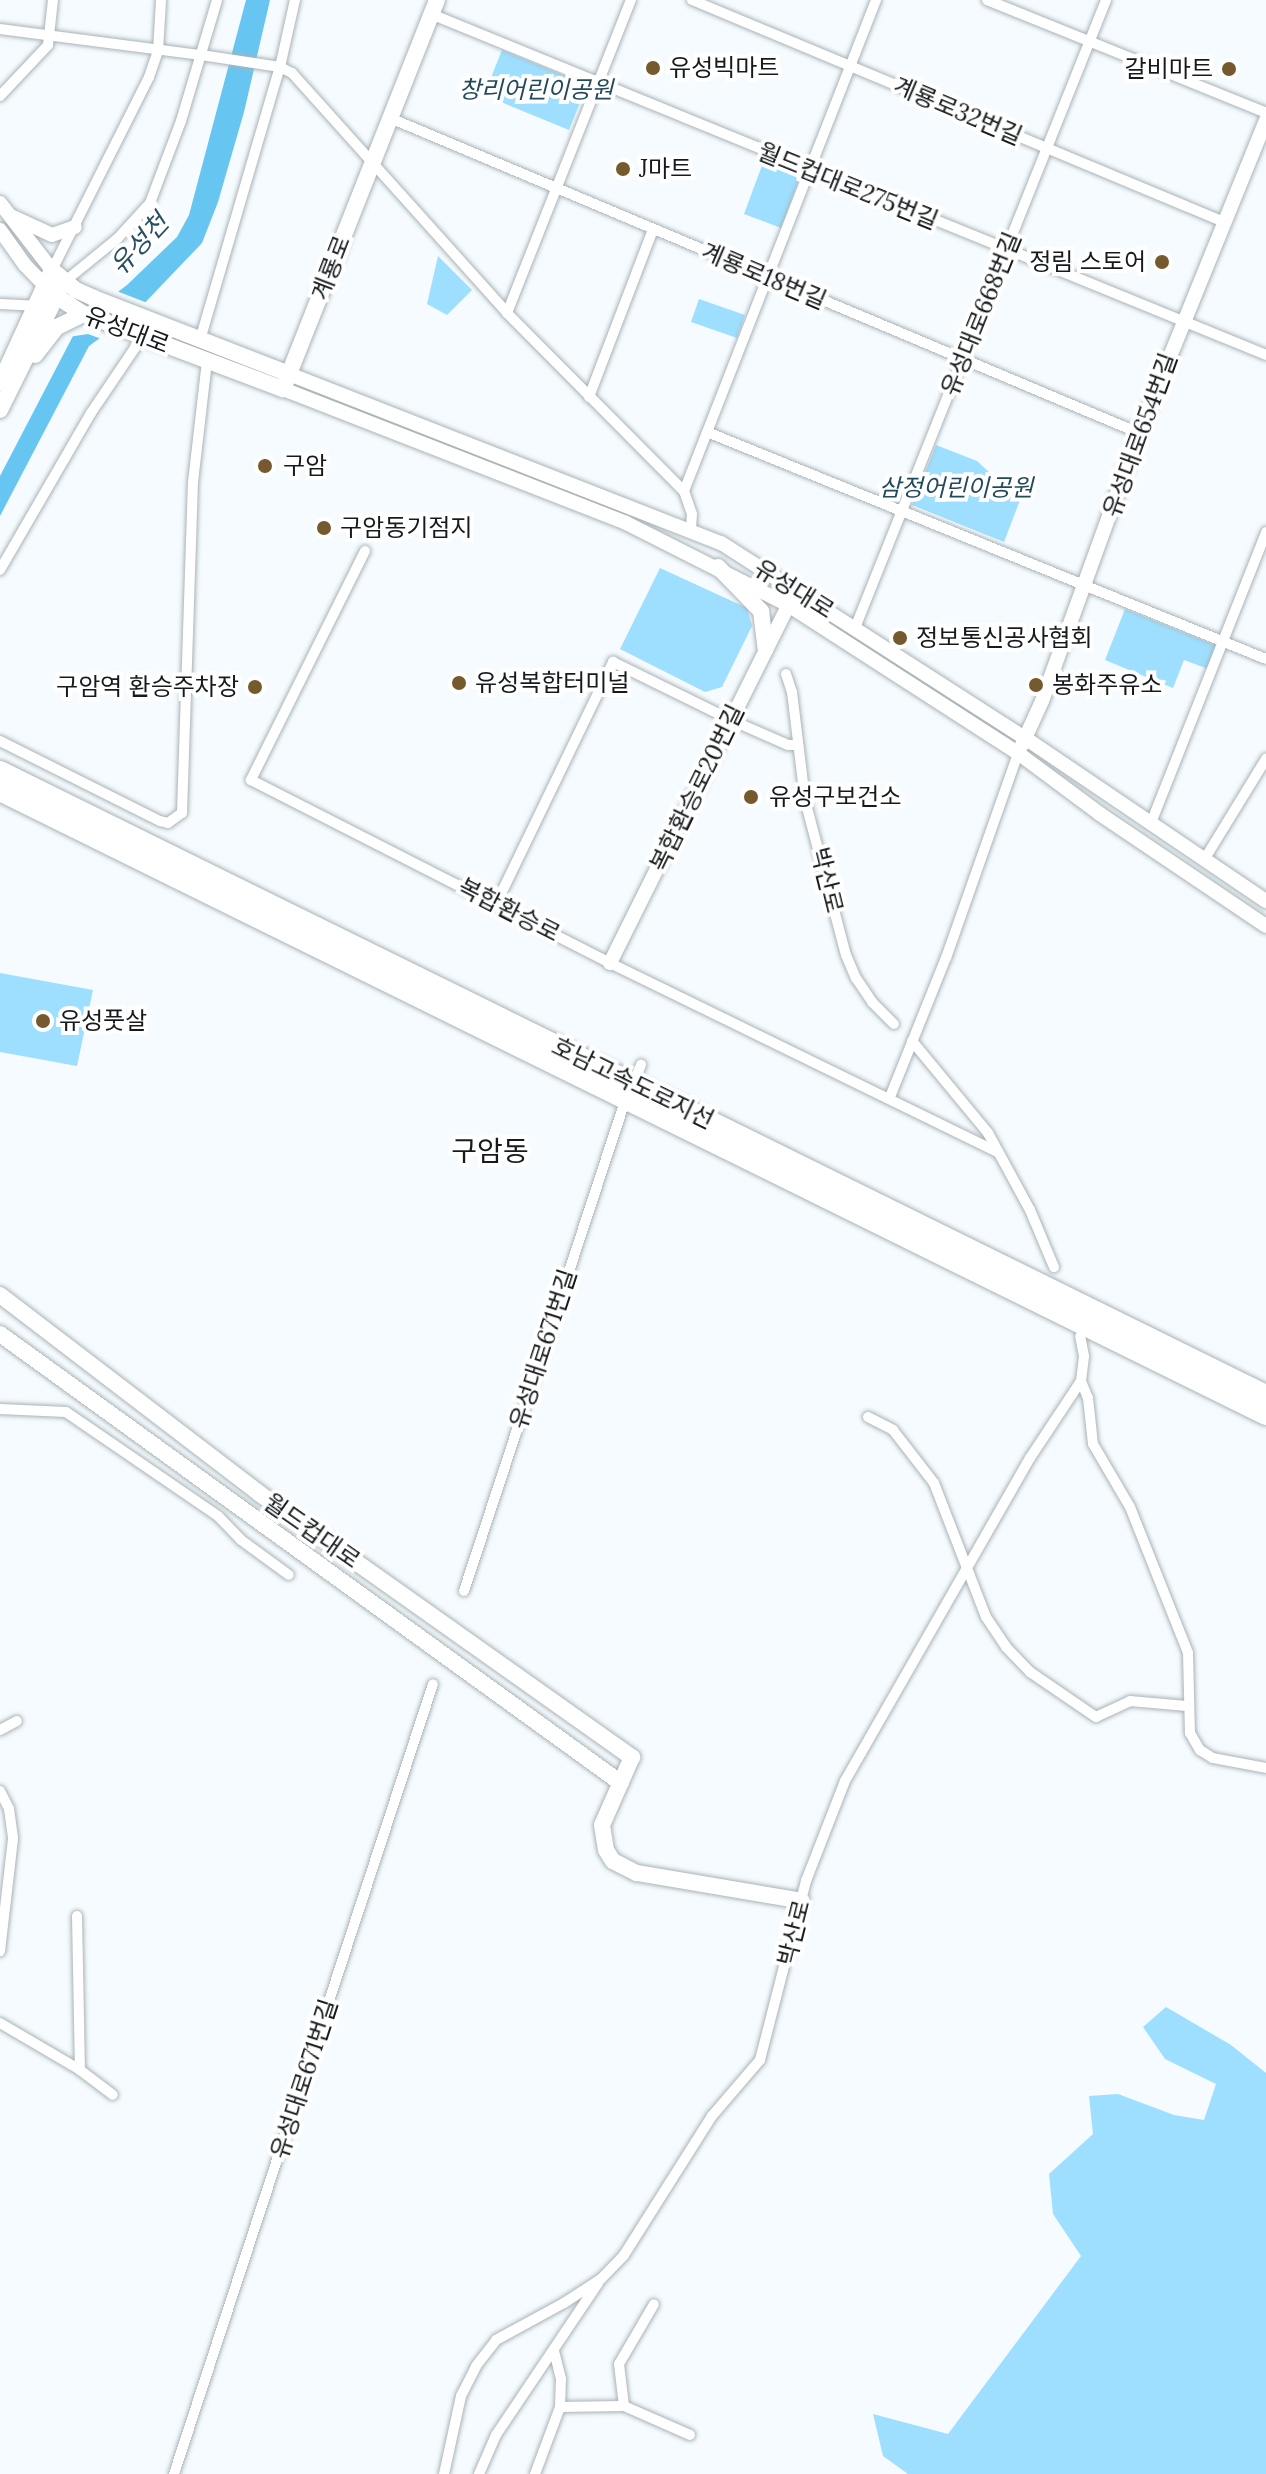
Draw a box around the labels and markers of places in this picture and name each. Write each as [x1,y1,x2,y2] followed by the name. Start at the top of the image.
[669,54,779,82] place label: 유성빅마트
[1125,55,1213,83] place label: 갈비마트
[644,59,662,77] marker: 유성빅마트
[1220,60,1238,78] marker: 갈비마트
[639,155,692,183] place label: J마트
[614,160,632,178] marker: J마트
[1029,248,1146,276] place label: 정림 스토어
[1153,253,1171,271] marker: 정림 스토어
[283,452,327,480] place label: 구암
[254,455,276,477] marker: 구암
[340,514,472,542] place label: 구암동기점지
[315,519,333,537] marker: 구암동기점지
[916,624,1093,652] place label: 정보통신공사협회
[891,629,909,647] marker: 정보통신공사협회
[475,669,630,697] place label: 유성복합터미널
[1052,671,1162,699] place label: 봉화주유소
[56,673,239,701] place label: 구암역 환승주차장
[450,674,468,692] marker: 유성복합터미널
[1027,676,1045,694] marker: 봉화주유소
[246,678,264,696] marker: 구암역 환승주차장
[769,783,901,811] place label: 유성구보건소
[740,786,762,808] marker: 유성구보건소
[59,1007,147,1035] place label: 유성풋살
[34,1012,52,1030] marker: 유성풋살

